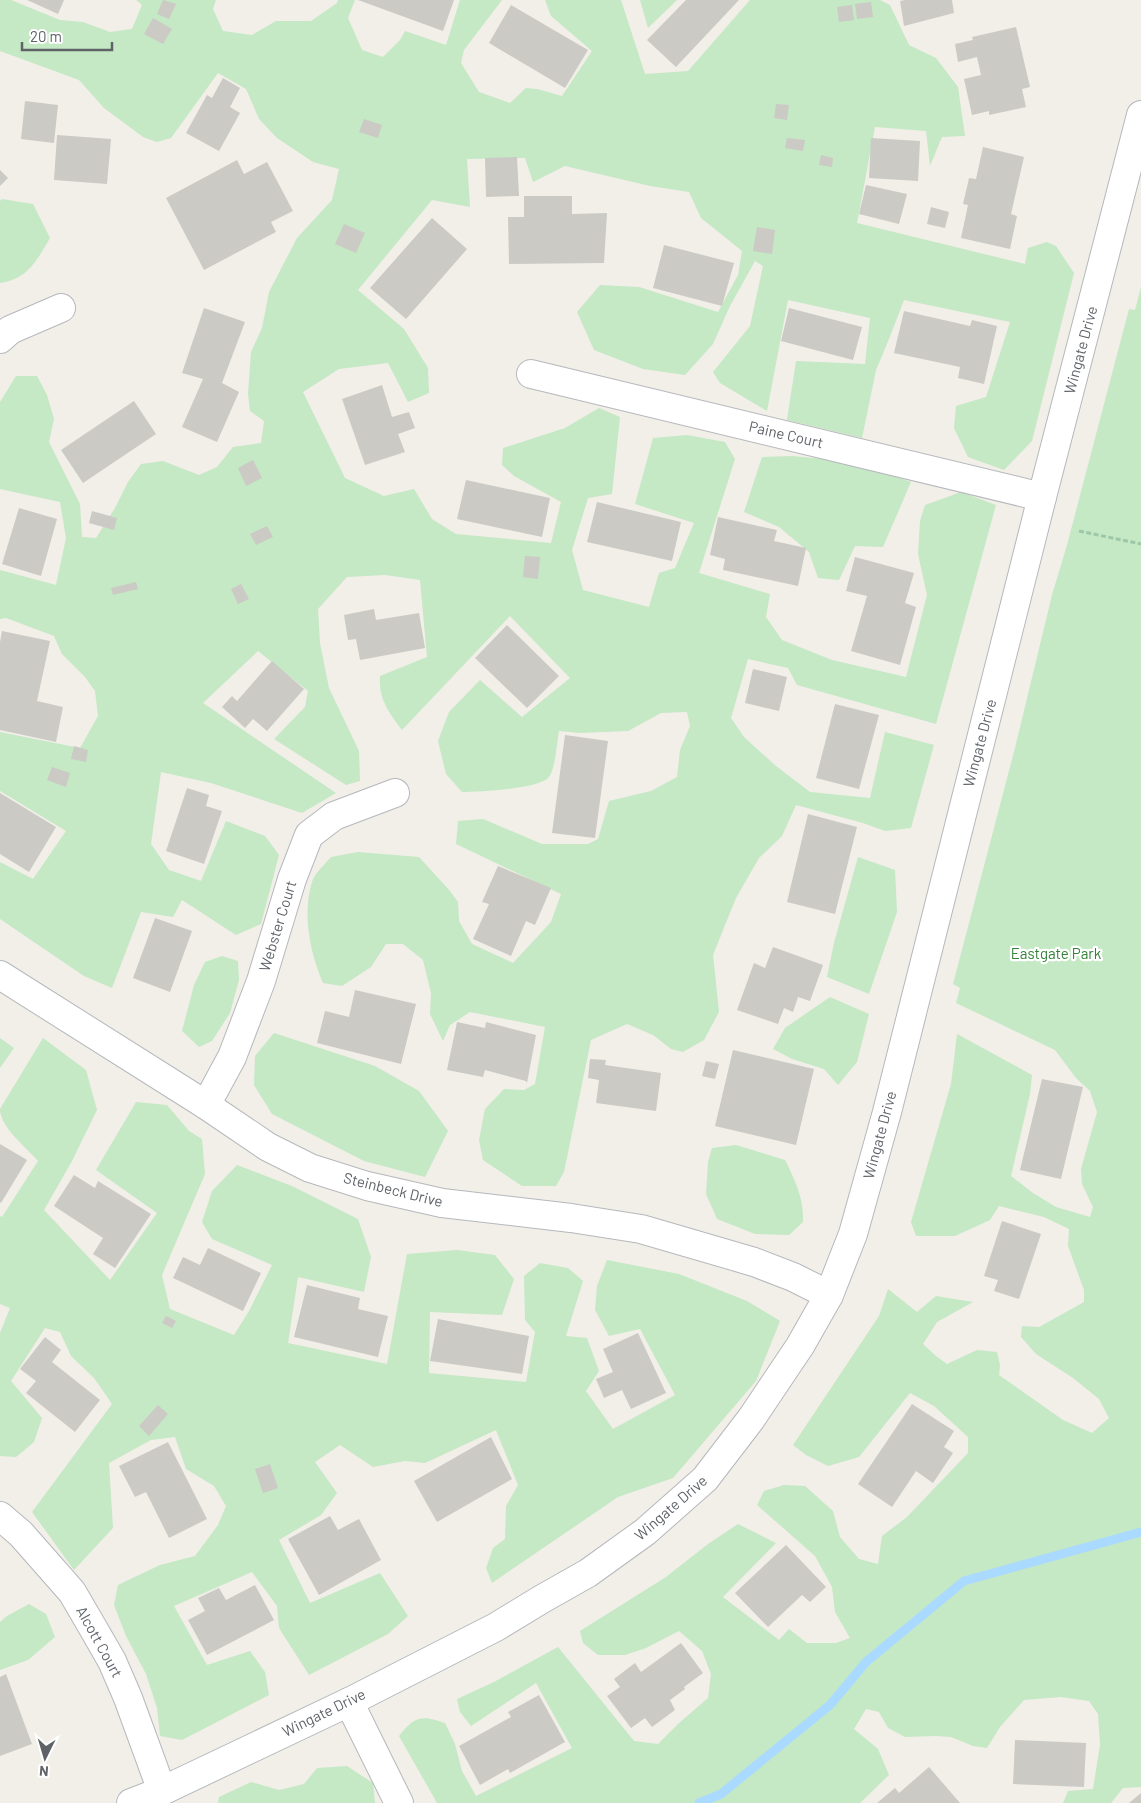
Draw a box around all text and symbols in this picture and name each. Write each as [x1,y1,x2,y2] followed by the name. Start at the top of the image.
[22,20,112,52] scale bar
[30,27,62,45] text: 20 m
[1060,304,1100,396] street label: Wingate Drive
[747,417,825,451] street label: Paine Court
[959,697,999,789] street label: Wingate Drive
[255,878,299,973] street label: Webster Court
[1011,944,1102,962] park label: Eastgate Park
[859,1089,899,1181] street label: Wingate Drive
[342,1168,445,1210] street label: Steinbeck Drive
[630,1471,710,1544] street label: Wingate Drive
[73,1603,127,1680] street label: Alcott Court
[279,1684,368,1740] street label: Wingate Drive
[20,1733,70,1783] north arrow
[38,1763,49,1780] text: N

